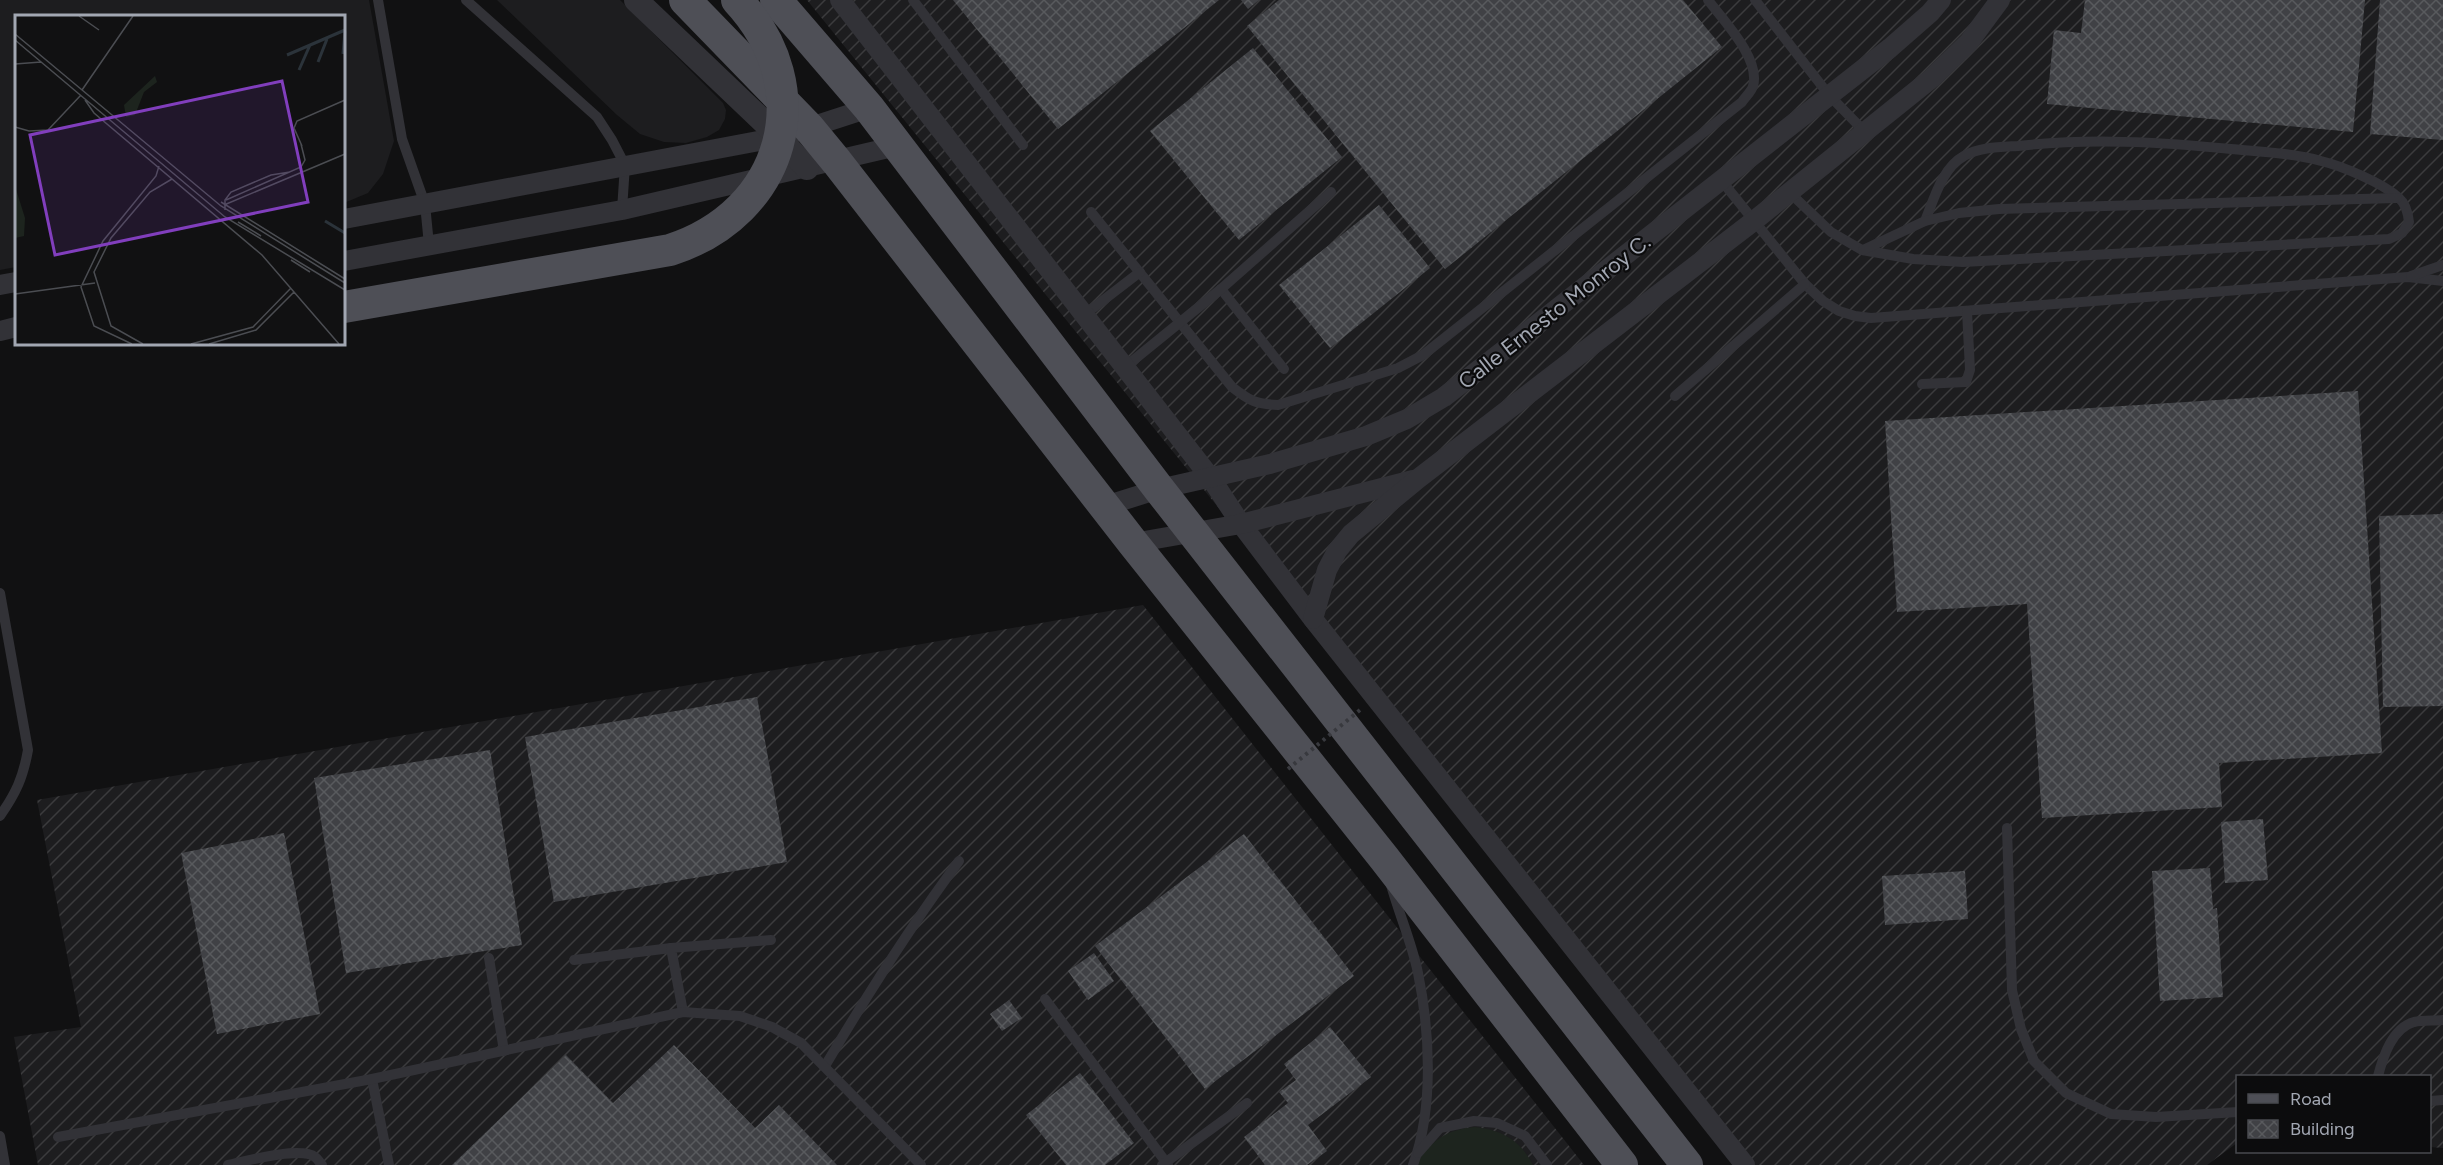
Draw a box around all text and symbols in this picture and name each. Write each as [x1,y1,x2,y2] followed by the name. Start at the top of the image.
[15,15,345,345] inset map
[1453,228,1656,395] street label: Calle Ernesto Monroy C.
[2236,1075,2431,1153] legend
[2290,1088,2331,1110] text: Road
[2290,1118,2355,1140] text: Building

